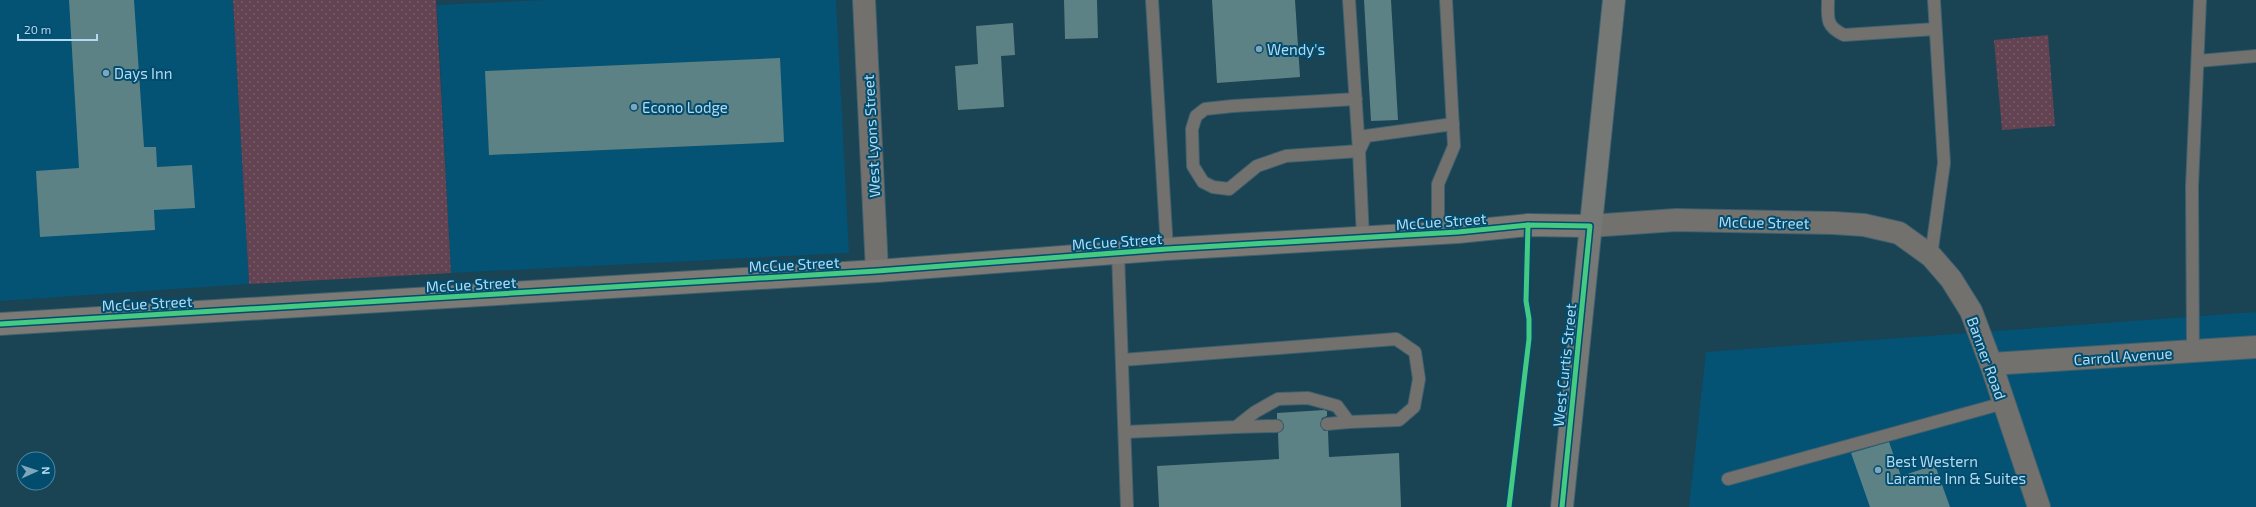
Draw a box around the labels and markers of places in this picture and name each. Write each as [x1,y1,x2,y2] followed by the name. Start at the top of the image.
[1267,40,1325,58] place label: Wendy's
[1254,44,1264,54] marker: Wendy's
[114,64,172,82] place label: Days Inn
[101,68,111,78] marker: Days Inn
[642,98,728,116] place label: Econo Lodge
[629,102,639,112] marker: Econo Lodge
[1886,452,2026,487] place label: Best Western Laramie Inn & Suites
[1873,465,1883,475] marker: Best Western Laramie Inn & Suites

